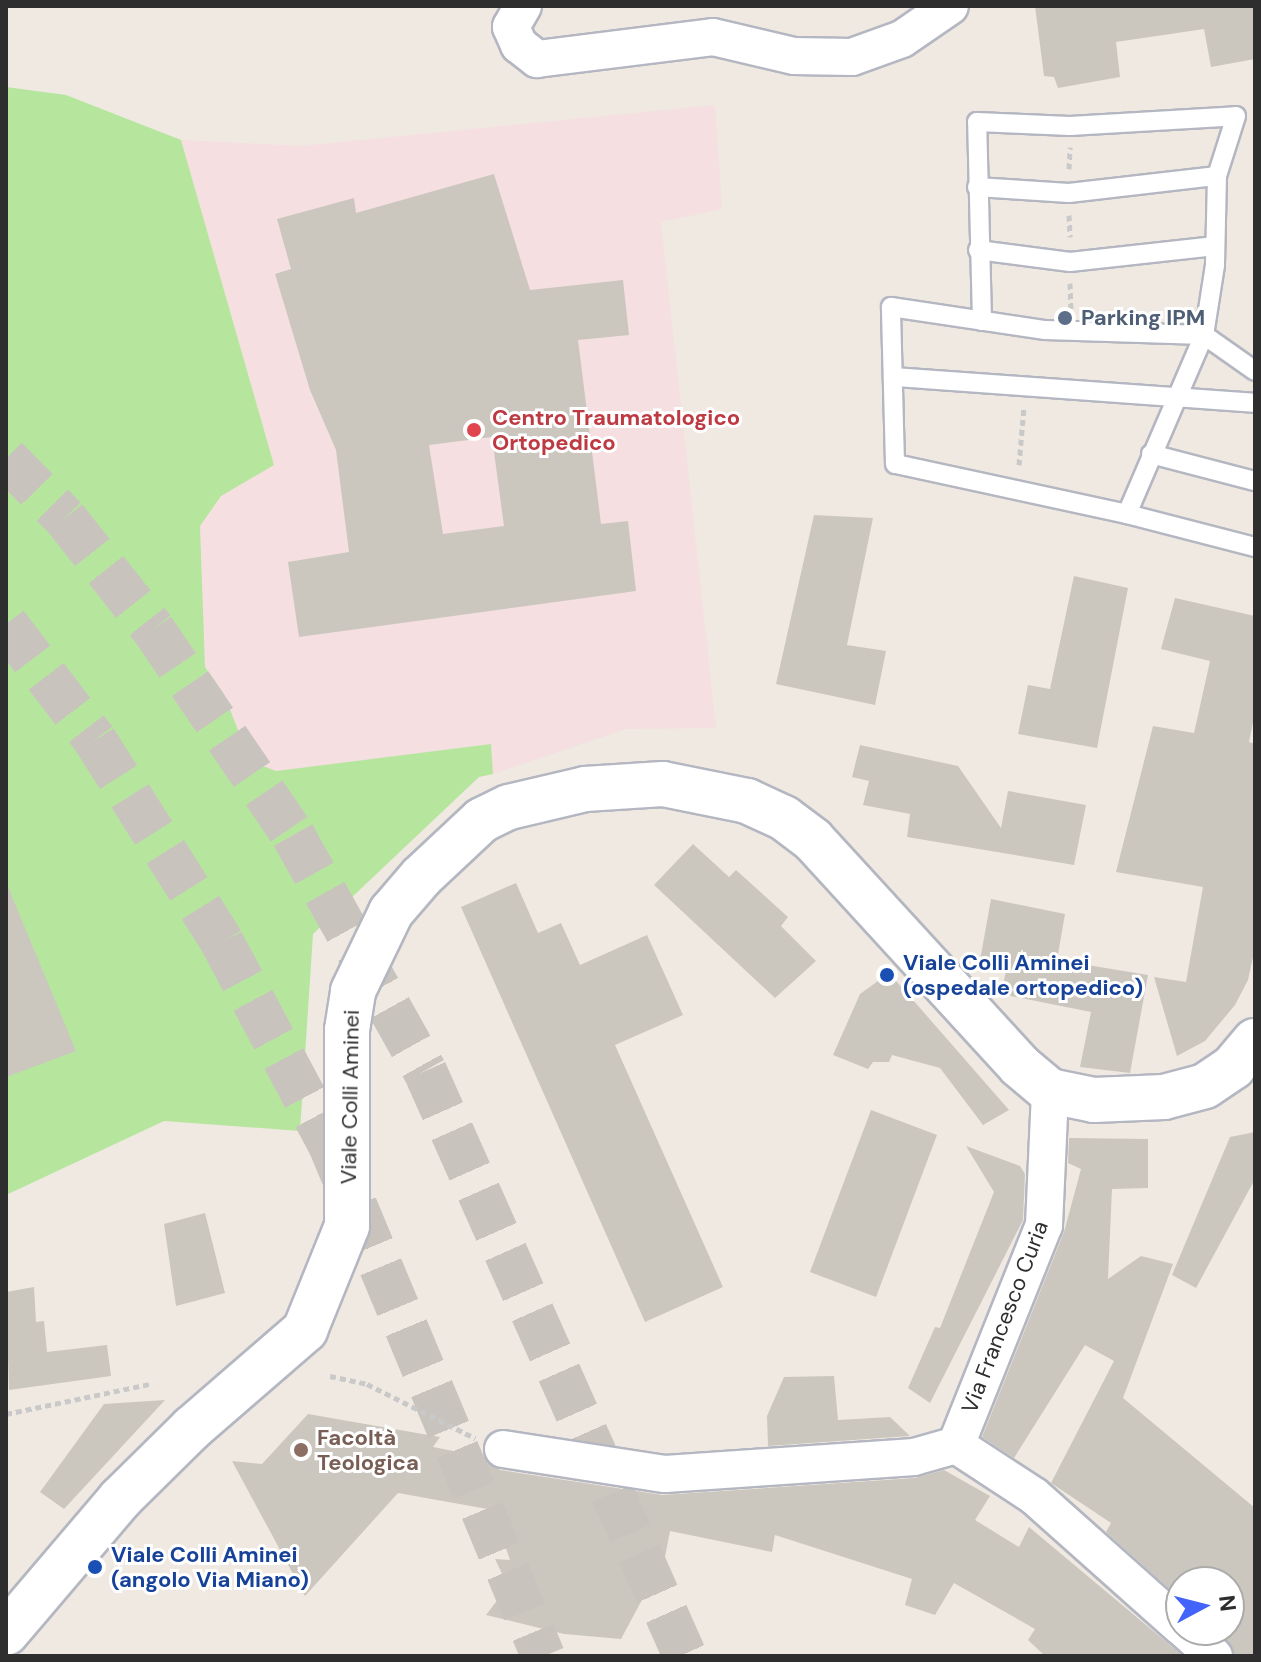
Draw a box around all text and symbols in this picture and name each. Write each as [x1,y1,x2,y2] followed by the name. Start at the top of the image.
[1081,305,1205,331] place label: Parking IPM
[1056,309,1074,327] marker: Parking IPM
[492,404,740,456] place label: Centro Traumatologico Ortopedico
[463,419,485,441] marker: Centro Traumatologico Ortopedico
[903,949,1143,1000] place label: Viale Colli Aminei (ospedale ortopedico)
[878,966,896,984] marker: Viale Colli Aminei (ospedale ortopedico)
[335,1009,365,1185] street label: Viale Colli Aminei
[956,1217,1054,1417] street label: Via Francesco Curia
[317,1424,419,1476] place label: Facoltà Teologica
[292,1441,310,1459] marker: Facoltà Teologica
[111,1541,309,1592] place label: Viale Colli Aminei (angolo Via Miano)
[86,1558,104,1576] marker: Viale Colli Aminei (angolo Via Miano)
[1165,1566,1245,1646] north arrow
[1212,1594,1243,1613] text: N

